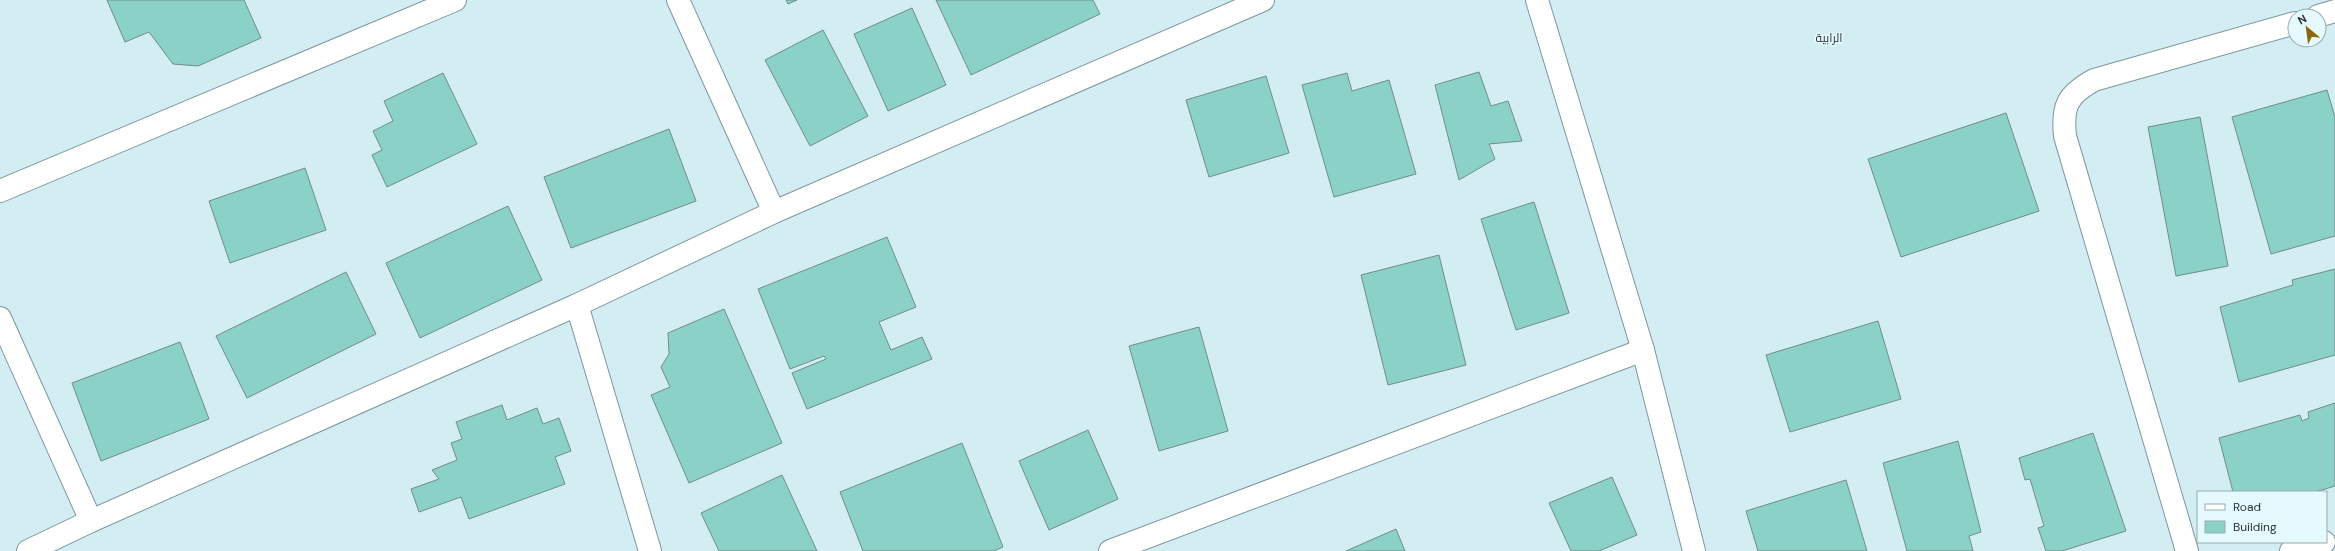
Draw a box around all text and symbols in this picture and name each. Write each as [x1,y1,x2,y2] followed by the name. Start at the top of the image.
[2287,8,2327,48] north arrow
[2295,11,2309,27] text: N
[1815,30,1843,46] district label: الرابية
[2197,491,2327,543] legend
[2233,499,2261,515] text: Road
[2233,519,2277,535] text: Building

